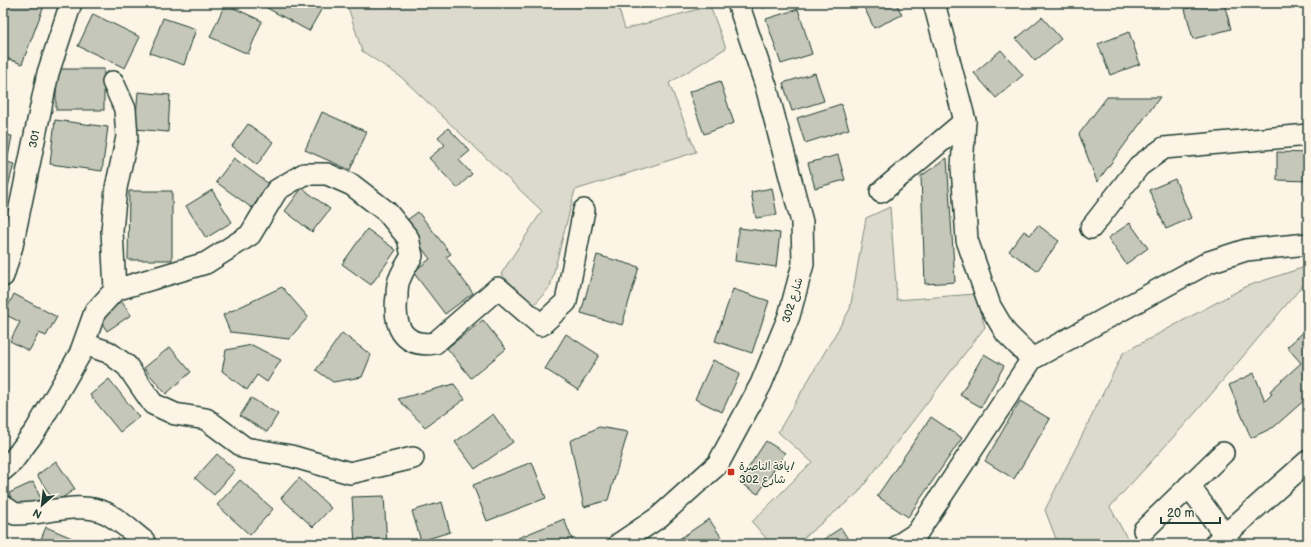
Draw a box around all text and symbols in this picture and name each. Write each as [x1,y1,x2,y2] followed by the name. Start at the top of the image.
[26,129,43,149] street label: 301
[779,276,807,325] street label: شارع 302
[739,460,795,488] place label: يافة الناصرة/ شارع 302
[726,467,736,477] marker: يافة الناصرة/ شارع 302
[22,485,62,525] north arrow
[1161,499,1220,525] scale bar
[31,506,44,521] text: N
[1167,506,1194,521] text: 20 m

